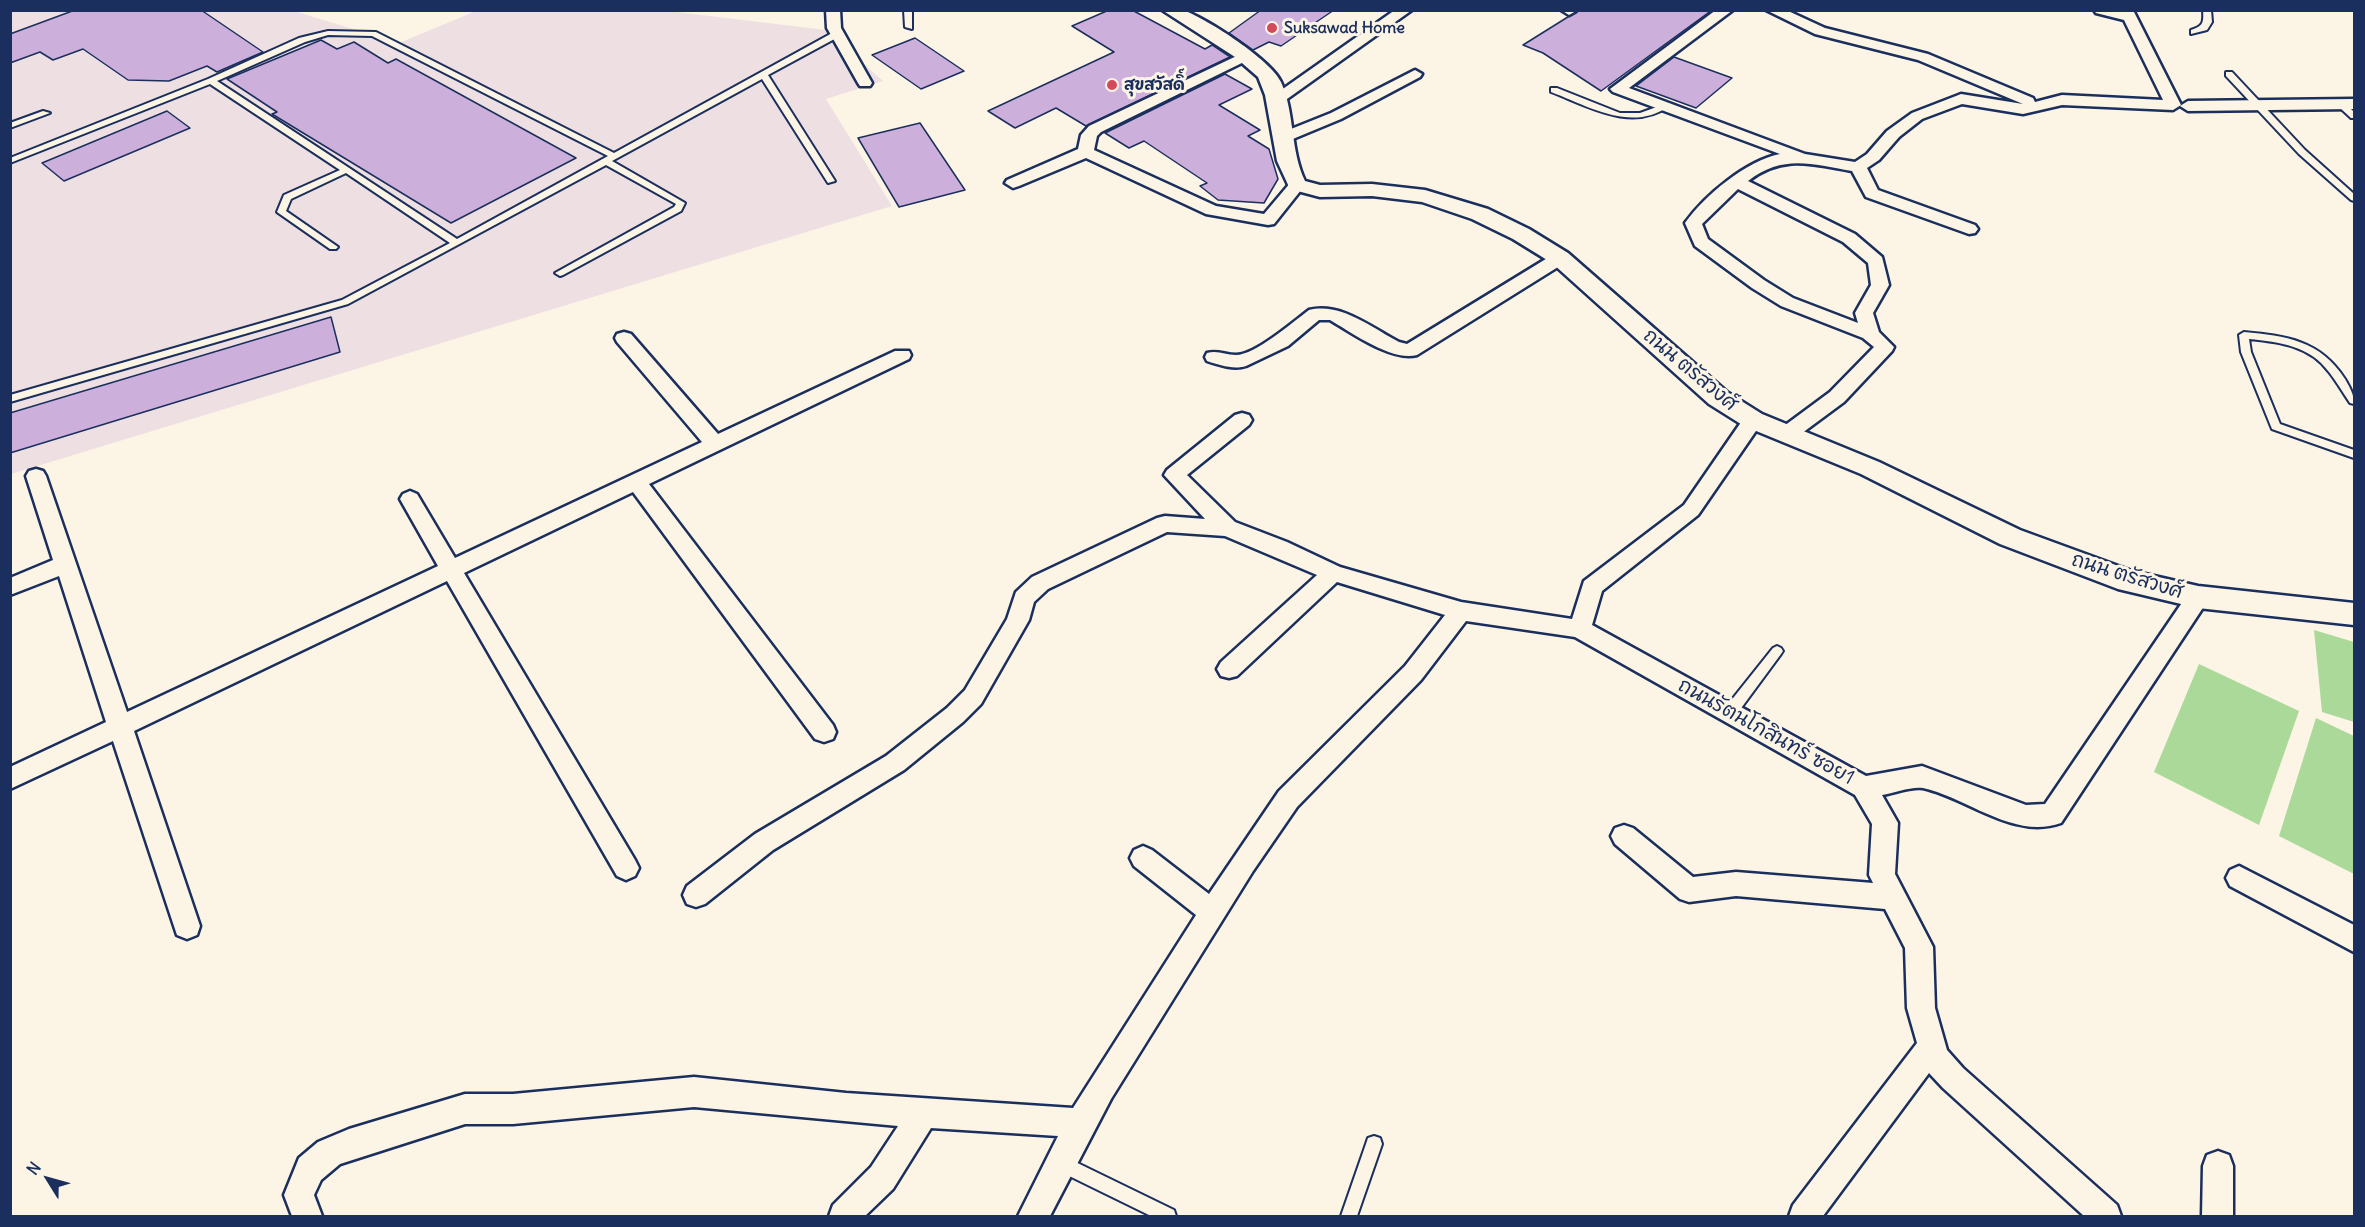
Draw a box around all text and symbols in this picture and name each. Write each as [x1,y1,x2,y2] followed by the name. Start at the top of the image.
[1284,18,1405,38] place label: Suksawad Home
[1265,21,1279,35] marker: Suksawad Home
[1124,75,1185,95] place label: สุขสวัสดิ์
[1105,78,1119,92] marker: สุขสวัสดิ์
[1638,324,1742,416] street label: ถนน ตรัสวงศ์
[2069,548,2185,604] street label: ถนน ตรัสวงศ์
[1674,674,1858,790] street label: ถนนรัตนโกสินทร์ ซอย1
[18,1149,78,1209] north arrow
[22,1158,45,1179] text: N

